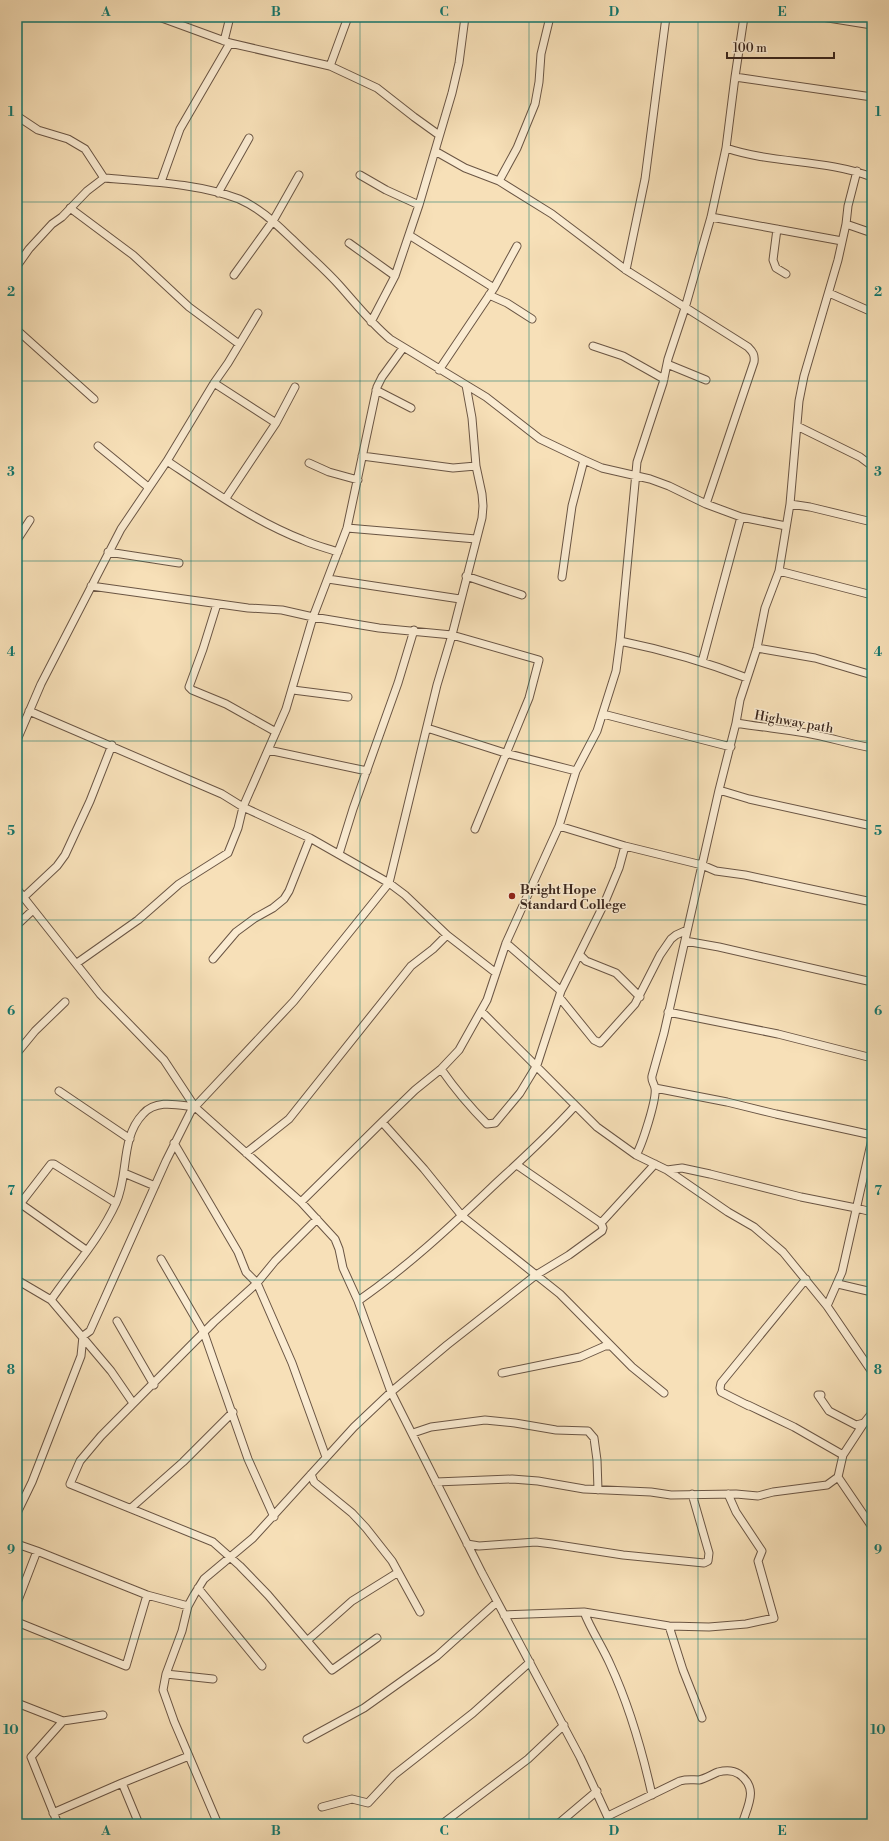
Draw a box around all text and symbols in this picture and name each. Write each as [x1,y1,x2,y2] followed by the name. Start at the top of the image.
[100,4,111,20] text: A
[271,4,281,20] text: B
[439,4,449,20] text: C
[609,4,619,20] text: D
[777,4,787,20] text: E
[727,34,834,60] scale bar
[733,41,767,56] text: 100 m
[8,104,15,120] text: 1
[875,104,882,120] text: 1
[7,284,15,300] text: 2
[874,284,882,300] text: 2
[7,464,15,480] text: 3
[874,464,882,480] text: 3
[7,644,16,660] text: 4
[874,644,883,660] text: 4
[753,707,835,737] street label: Highway path
[7,823,15,839] text: 5
[874,823,882,839] text: 5
[520,882,626,913] place label: Bright Hope Standard College
[507,891,517,901] marker: Bright Hope Standard College
[7,1003,15,1019] text: 6
[874,1003,882,1019] text: 6
[7,1183,15,1199] text: 7
[874,1183,882,1199] text: 7
[7,1362,15,1378] text: 8
[874,1362,882,1378] text: 8
[7,1542,15,1558] text: 9
[874,1542,882,1558] text: 9
[3,1722,19,1738] text: 10
[870,1722,886,1738] text: 10
[100,1823,111,1839] text: A
[271,1823,281,1839] text: B
[439,1823,449,1839] text: C
[609,1823,619,1839] text: D
[777,1823,787,1839] text: E

